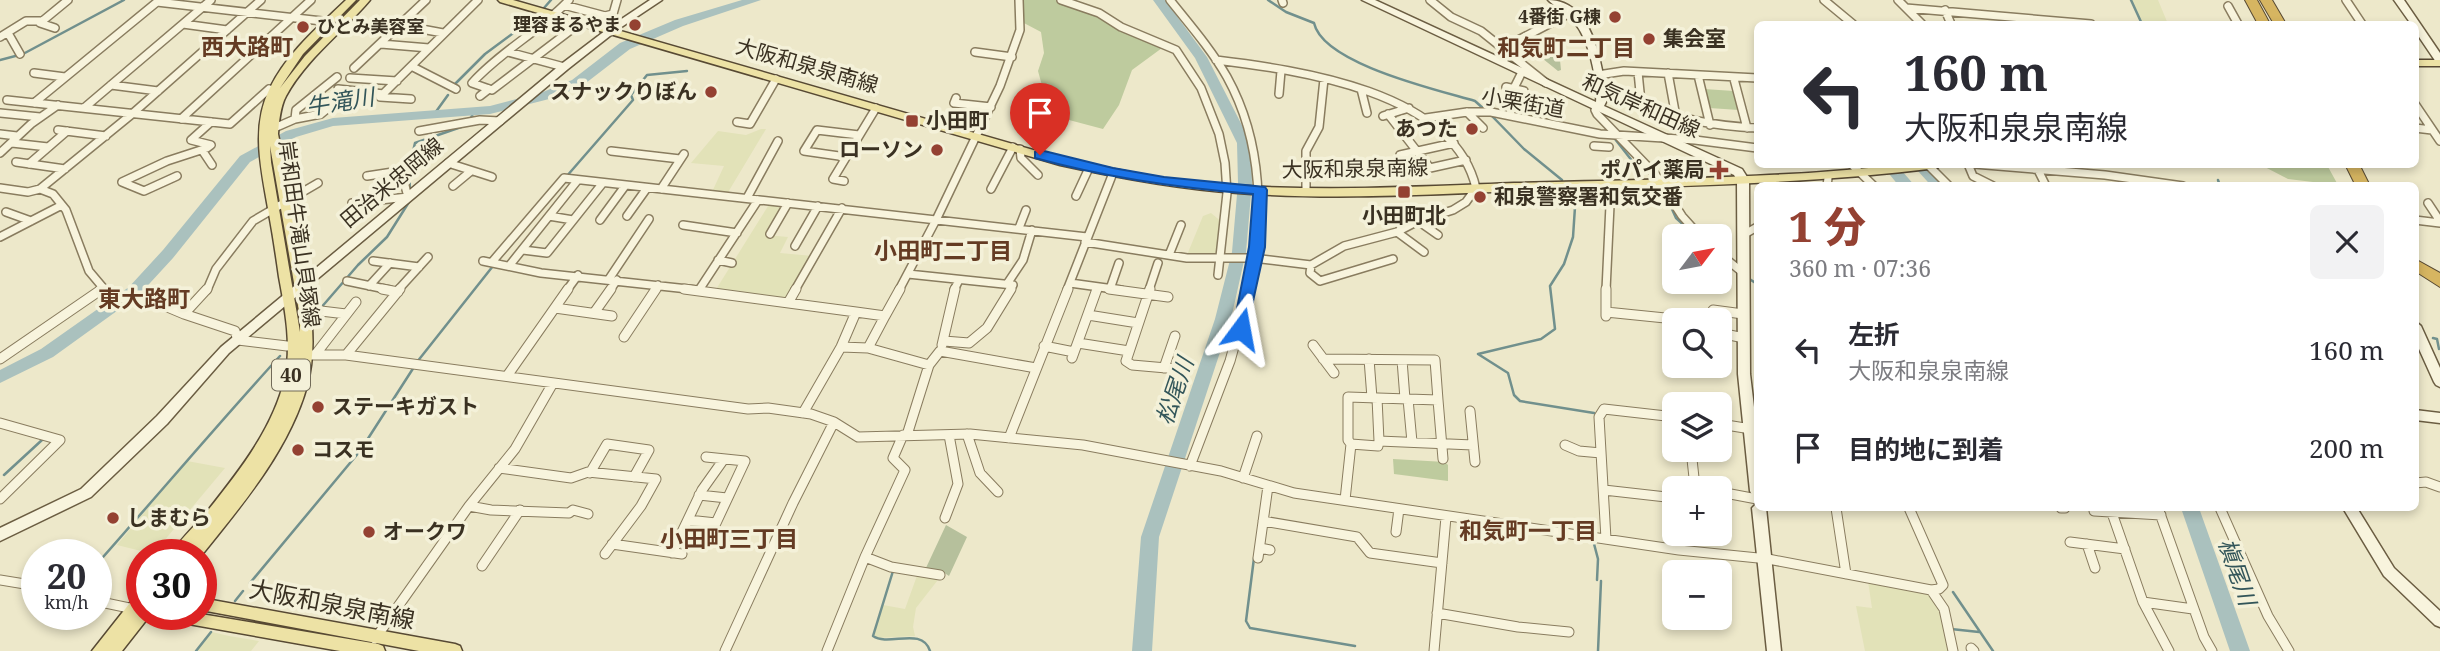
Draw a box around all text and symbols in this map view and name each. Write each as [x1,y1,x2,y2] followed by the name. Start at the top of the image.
[1518,4,1601,28] place label: 4番街 G棟
[1607,9,1623,25] marker: 4番街 G棟
[513,12,621,36] place label: 理容まるやま
[317,14,424,38] place label: ひとみ美容室
[627,17,643,33] marker: 理容まるやま
[295,19,311,35] marker: ひとみ美容室
[1663,24,1726,52] place label: 集会室
[201,30,293,62] district label: 西大路町
[733,31,882,99] street label: 大阪和泉泉南線
[1497,31,1635,63] district label: 和気町二丁目
[1641,31,1657,47] marker: 集会室
[1904,39,2048,105] text: 160 m
[1789,49,1880,140] icon: left
[1578,67,1705,144] street label: 和気岸和田線
[550,77,697,105] place label: スナックりぼん
[303,79,379,122] water label: 牛滝川
[1479,81,1567,123] street label: 小栗街道
[1010,83,1070,155] pin
[703,84,719,100] marker: スナックりぼん
[1021,94,1059,132] icon: arrive
[1904,105,2128,148] text: 大阪和泉泉南線
[926,106,989,134] place label: 小田町
[904,113,920,129] marker: 小田町
[1395,114,1458,142] place label: あつた
[1464,121,1480,137] marker: あつた
[334,131,449,233] street label: 田治米忠岡線
[839,135,923,163] place label: ローソン
[273,138,327,329] street label: 岸和田牛滝山貝塚線
[929,142,945,158] marker: ローソン
[1281,153,1429,183] street label: 大阪和泉泉南線
[1600,155,1705,183] place label: ポパイ薬局
[1711,162,1727,178] marker: ポパイ薬局
[1494,182,1683,210] place label: 和泉警察署和気交番
[1396,184,1412,200] marker: 小田町北
[1472,189,1488,205] marker: 和泉警察署和気交番
[1789,197,1866,254] text: 1 分
[1362,201,1446,229] place label: 小田町北
[2310,205,2384,279] button: close
[1662,224,1732,294] north arrow
[1662,224,1732,630] map controls
[874,234,1012,266] district label: 小田町二丁目
[1789,252,1931,284] text: 360 m · 07:36
[98,282,190,314] district label: 東大路町
[1204,292,1278,366] position arrow
[1662,308,1732,378] button: search
[1848,316,1900,352] text: 左折
[1789,331,1827,369] icon: left
[2309,332,2384,368] text: 160 m
[1148,350,1201,429] water label: 松尾川
[1848,354,2009,386] text: 大阪和泉泉南線
[272,360,310,390] road number: 40
[332,392,479,420] place label: ステーキガスト
[1662,392,1732,462] button: layers
[310,399,326,415] marker: ステーキガスト
[1789,429,1827,467] icon: arrive
[2309,430,2384,466] text: 200 m
[1848,431,2004,467] text: 目的地に到着
[312,435,375,463] place label: コスモ
[290,442,306,458] marker: コスモ
[1662,476,1732,546] button: +
[127,503,211,531] place label: しまむら
[105,510,121,526] marker: しまむら
[1459,514,1597,546] district label: 和気町一丁目
[383,517,467,545] place label: オークワ
[660,522,798,554] district label: 小田町三丁目
[361,524,377,540] marker: オークワ
[2212,534,2265,612] water label: 槇尾川
[126,539,217,630] speed limit sign: 30
[47,552,86,599] text: 20
[1662,560,1732,630] button: −
[247,571,418,636] street label: 大阪和泉泉南線
[44,590,89,614] text: km/h

